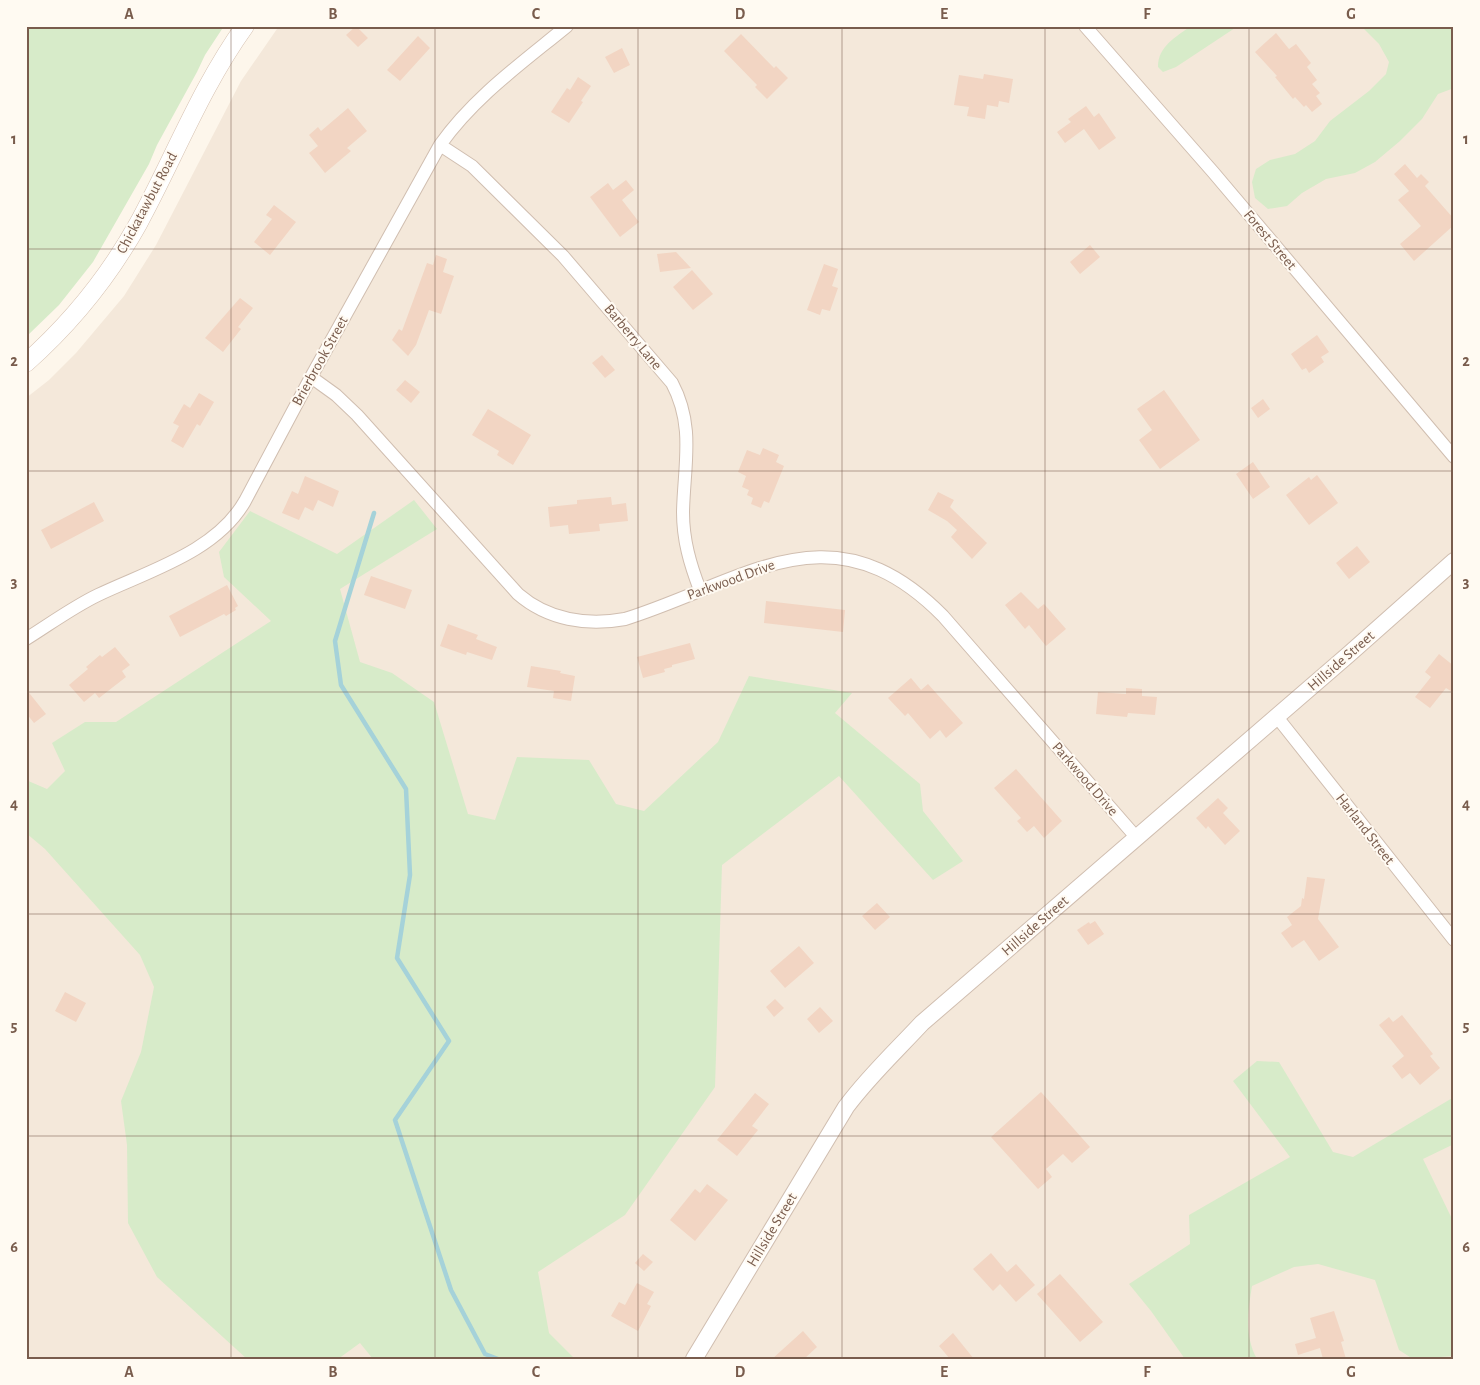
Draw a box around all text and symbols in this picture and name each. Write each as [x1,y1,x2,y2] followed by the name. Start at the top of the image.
[124,6,134,22] text: A
[328,6,338,22] text: B
[532,6,541,22] text: C
[735,6,746,22] text: D
[940,6,948,22] text: E
[1143,6,1151,22] text: F
[1346,6,1356,22] text: G
[11,131,17,147] text: 1
[1463,131,1469,147] text: 1
[114,150,180,256] street label: Chickatawbut Road
[1241,207,1299,273] street label: Forest Street
[601,301,665,373] street label: Barberry Lane
[289,313,351,408] street label: Brierbrook Street
[10,353,18,369] text: 2
[1462,353,1470,369] text: 2
[685,557,777,603] street label: Parkwood Drive
[11,574,18,590] text: 3
[1463,574,1470,590] text: 3
[1305,628,1377,694] street label: Hillside Street
[1049,739,1121,819] street label: Parkwood Drive
[1333,791,1397,867] street label: Harland Street
[10,796,18,812] text: 4
[1462,796,1470,812] text: 4
[999,893,1071,959] street label: Hillside Street
[11,1018,18,1034] text: 5
[1463,1018,1470,1034] text: 5
[744,1190,800,1269] street label: Hillside Street
[10,1239,18,1255] text: 6
[1462,1239,1470,1255] text: 6
[124,1364,134,1380] text: A
[328,1364,338,1380] text: B
[532,1364,541,1380] text: C
[735,1364,746,1380] text: D
[940,1364,948,1380] text: E
[1143,1364,1151,1380] text: F
[1346,1364,1356,1380] text: G

